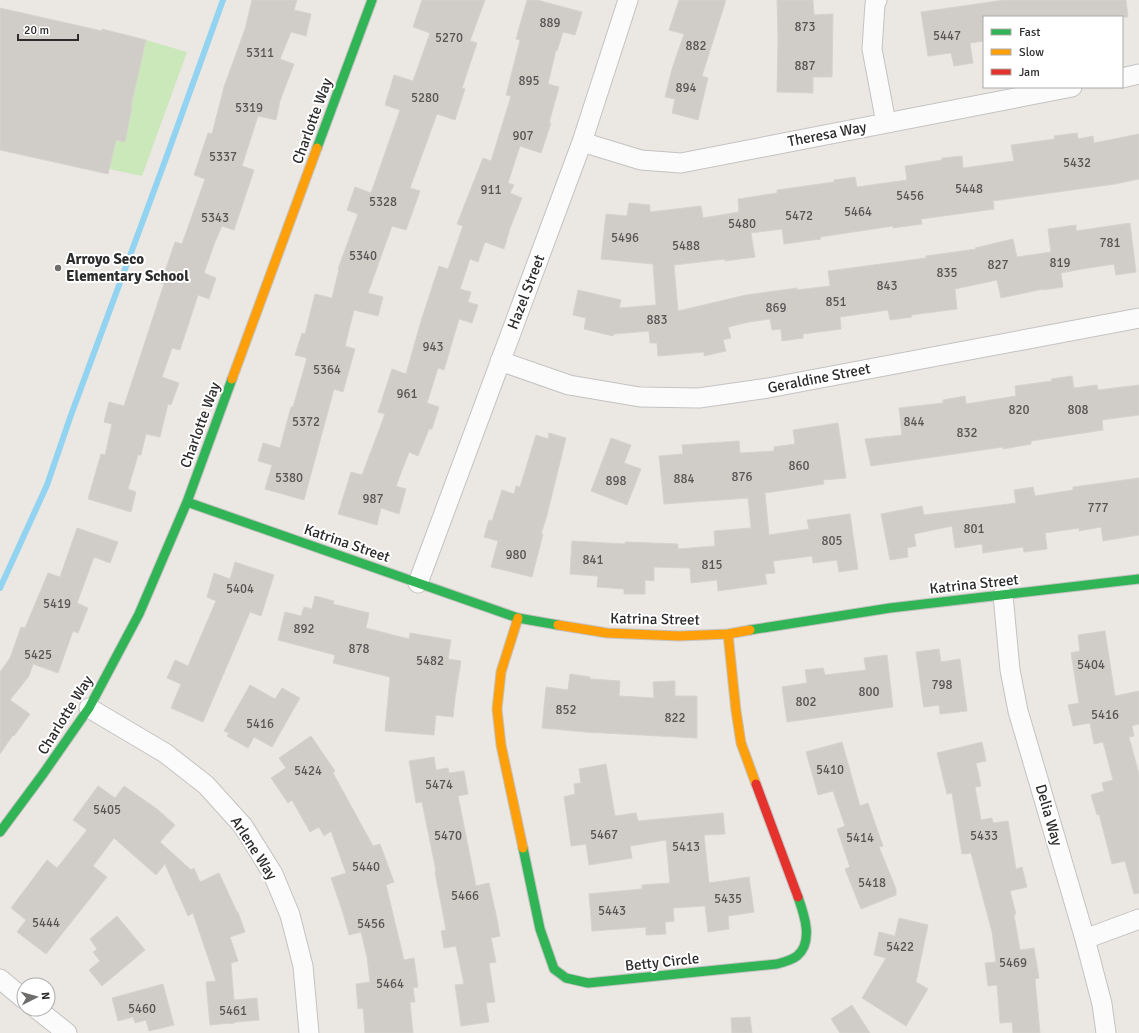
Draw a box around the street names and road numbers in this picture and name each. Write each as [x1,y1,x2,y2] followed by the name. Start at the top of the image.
[288,76,336,166] street label: Charlotte Way
[786,118,868,150] street label: Theresa Way
[504,252,548,332] street label: Hazel Street
[766,359,872,397] street label: Geraldine Street
[176,380,224,470] street label: Charlotte Way
[302,520,392,566] street label: Katrina Street
[928,570,1020,598] street label: Katrina Street
[610,609,700,629] street label: Katrina Street
[34,672,96,758] street label: Charlotte Way
[1032,782,1066,848] street label: Delia Way
[227,813,281,883] street label: Arlene Way
[624,949,700,975] street label: Betty Circle

